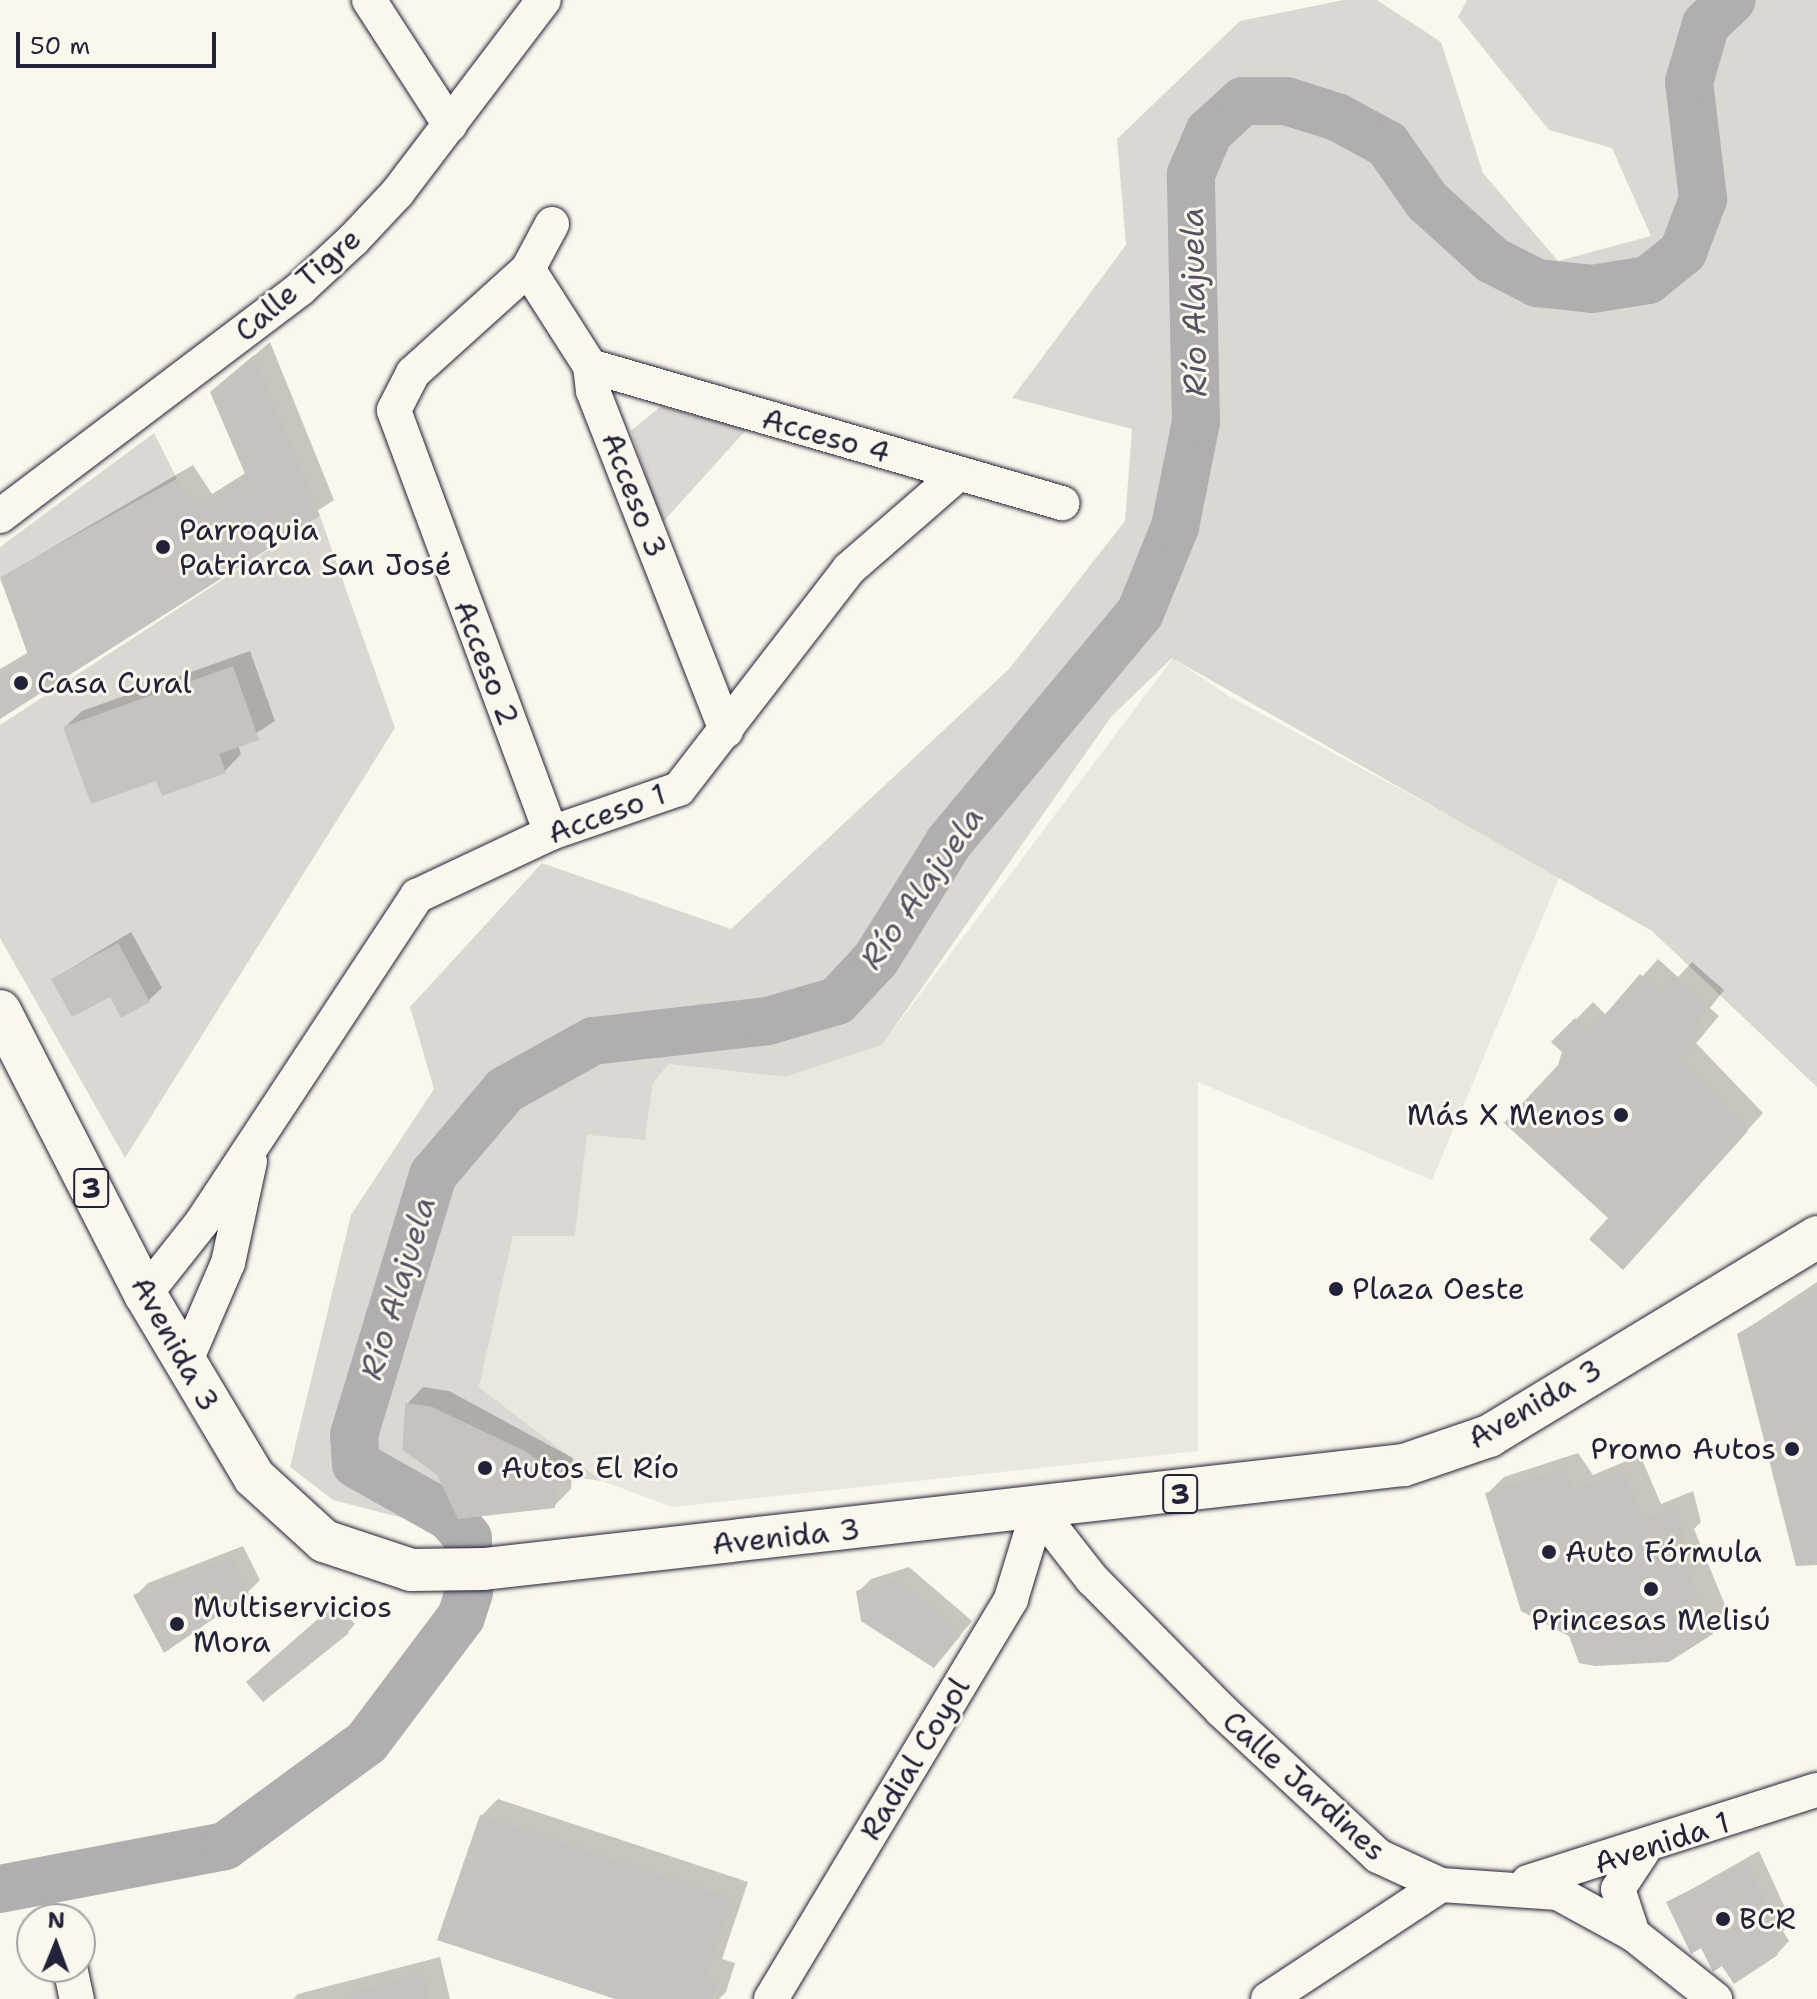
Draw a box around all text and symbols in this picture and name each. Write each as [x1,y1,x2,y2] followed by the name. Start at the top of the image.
[20,16,220,66] scale bar
[30,30,90,62] text: 50 m
[1173,207,1215,397] water label: Río Alajuela
[228,221,368,349] street label: Calle Tigre
[758,401,894,471] street label: Acceso 4
[594,427,674,563] street label: Acceso 3
[179,512,452,582] place label: Parroquia Patriarca San José
[154,538,172,556] marker: Parroquia Patriarca San José
[446,595,526,731] street label: Acceso 2
[37,665,192,701] place label: Casa Cural
[12,674,30,692] marker: Casa Cural
[543,776,671,852] street label: Acceso 1
[852,799,992,977] water label: Río Alajuela
[1407,1097,1605,1133] place label: Más X Menos
[1612,1106,1630,1124] marker: Más X Menos
[73,1164,109,1212] road number: 3
[352,1192,444,1384] water label: Río Alajuela
[123,1270,227,1418] street label: Avenida 3
[1352,1271,1525,1307] place label: Plaza Oeste
[1327,1280,1345,1298] marker: Plaza Oeste
[1462,1351,1608,1457] street label: Avenida 3
[1591,1431,1776,1467] place label: Promo Autos
[1783,1440,1801,1458] marker: Promo Autos
[501,1450,679,1486] place label: Autos El Río
[476,1459,494,1477] marker: Autos El Río
[1162,1470,1198,1518] road number: 3
[710,1511,862,1563] street label: Avenida 3
[1565,1534,1762,1570] place label: Auto Fórmula
[1540,1543,1558,1561] marker: Auto Fórmula
[1642,1580,1660,1598] marker: Princesas Melisú
[193,1589,392,1660] place label: Multiservicios Mora
[1531,1602,1771,1638] place label: Princesas Melisú
[168,1615,186,1633] marker: Multiservicios Mora
[852,1671,978,1847] street label: Radial Coyol
[1215,1703,1393,1869] street label: Calle Jardines
[1590,1804,1734,1882] street label: Avenida 1
[1739,1901,1796,1937] place label: BCR
[16,1903,96,1983] north arrow
[47,1906,65,1935] text: N
[1714,1910,1732,1928] marker: BCR

